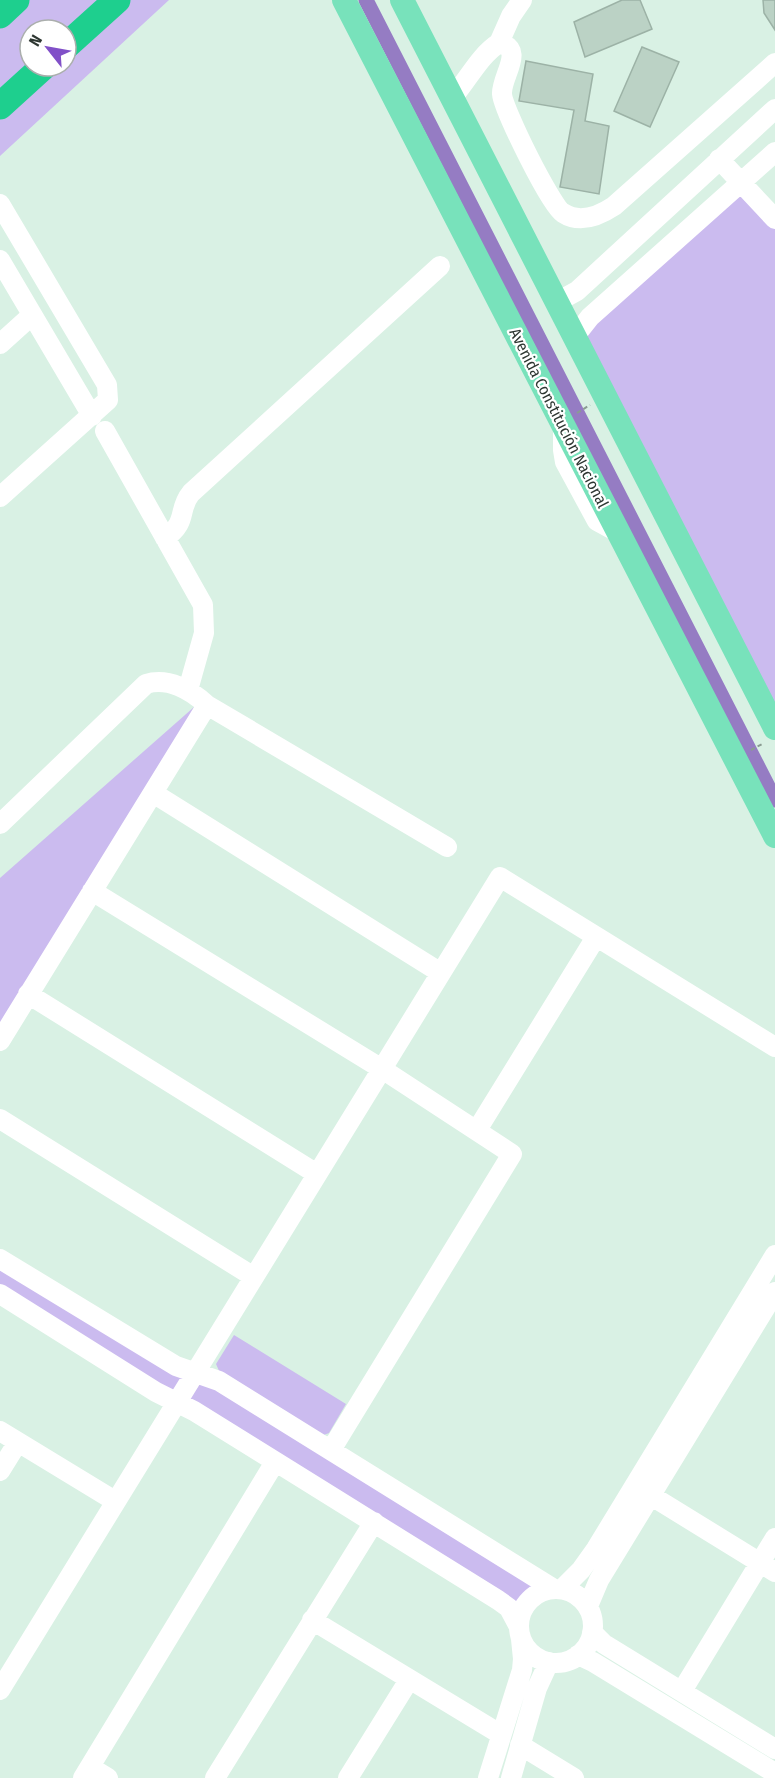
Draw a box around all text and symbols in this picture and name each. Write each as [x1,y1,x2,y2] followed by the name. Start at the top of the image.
[18,18,78,78] north arrow
[25,32,46,50] text: N
[505,325,613,511] street label: Avenida Constitución Nacional

